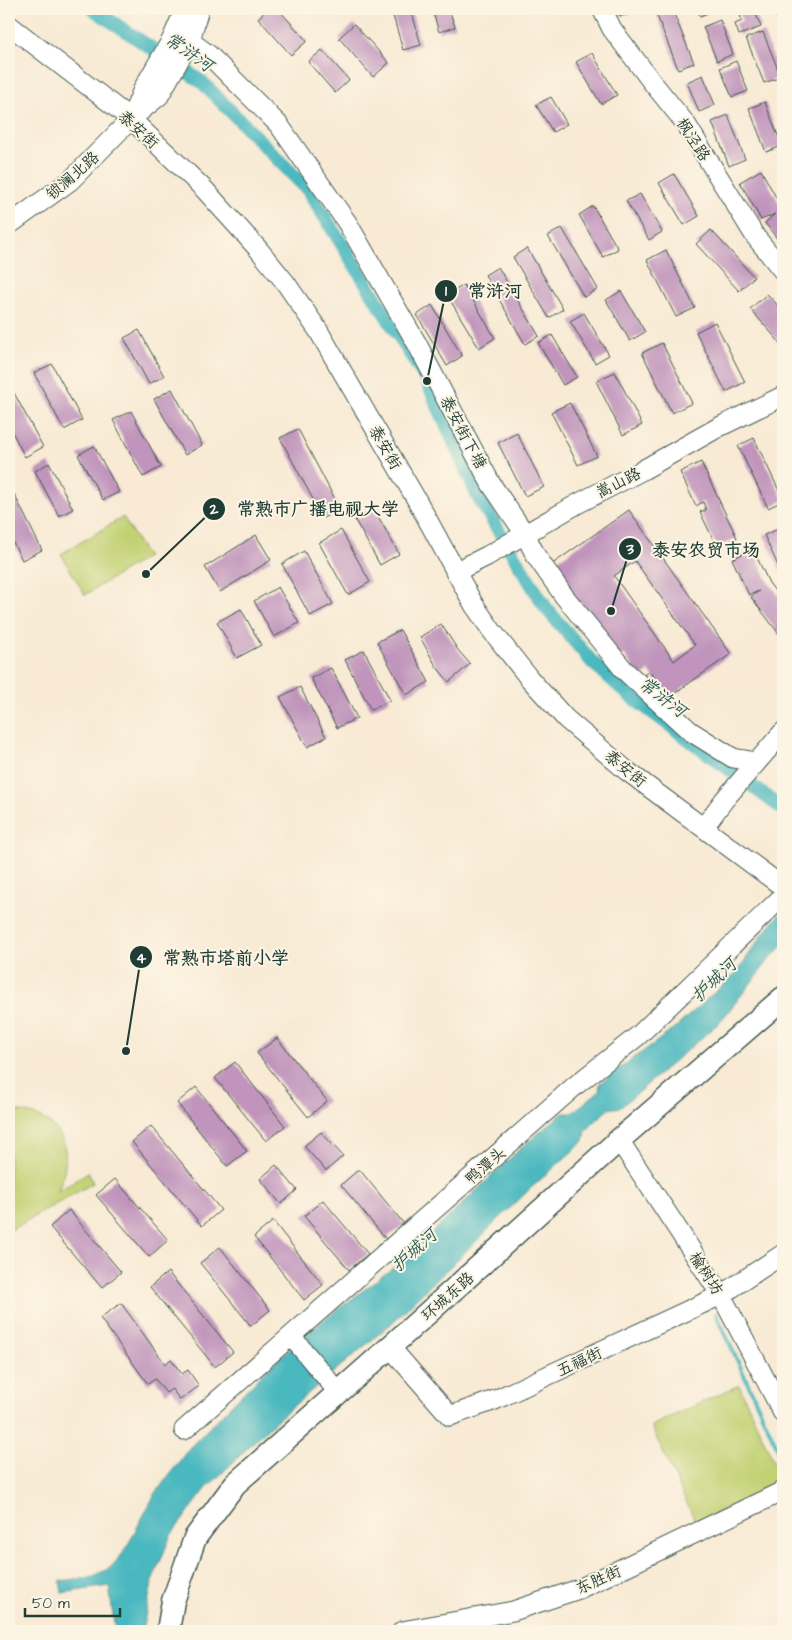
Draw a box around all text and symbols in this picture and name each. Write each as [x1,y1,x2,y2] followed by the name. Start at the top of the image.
[159,27,220,80] water label: 常浒河
[113,106,164,154] street label: 泰安街
[671,113,715,166] street label: 枫泾路
[41,146,104,205] street label: 锁澜北路
[433,274,532,307] callout: 常浒河
[468,279,522,304] text: 常浒河
[445,281,447,302] text: 1
[435,392,492,473] street label: 泰安街下塘
[364,421,407,474] street label: 泰安街
[592,462,645,504] street label: 嵩山路
[202,492,409,525] callout: 常熟市广播电视大学
[237,497,399,522] text: 常熟市广播电视大学
[209,499,219,520] text: 2
[617,533,770,566] callout: 泰安农贸市场
[652,538,760,563] text: 泰安农贸市场
[625,539,634,560] text: 3
[634,671,694,725] water label: 常浒河
[600,745,651,792] street label: 泰安街
[128,941,299,974] callout: 常熟市塔前小学
[163,946,289,971] text: 常熟市塔前小学
[136,948,147,969] text: 4
[686,951,745,1008] water label: 护城河
[460,1142,511,1190] street label: 鸭潭头
[386,1221,445,1278] water label: 护城河
[684,1247,728,1300] street label: 榆树坊
[417,1267,479,1326] street label: 环城东路
[553,1342,606,1382] street label: 五福街
[572,1560,625,1600] street label: 东胜街
[25,1585,120,1617] scale bar
[32,1593,70,1614] text: 50 m

